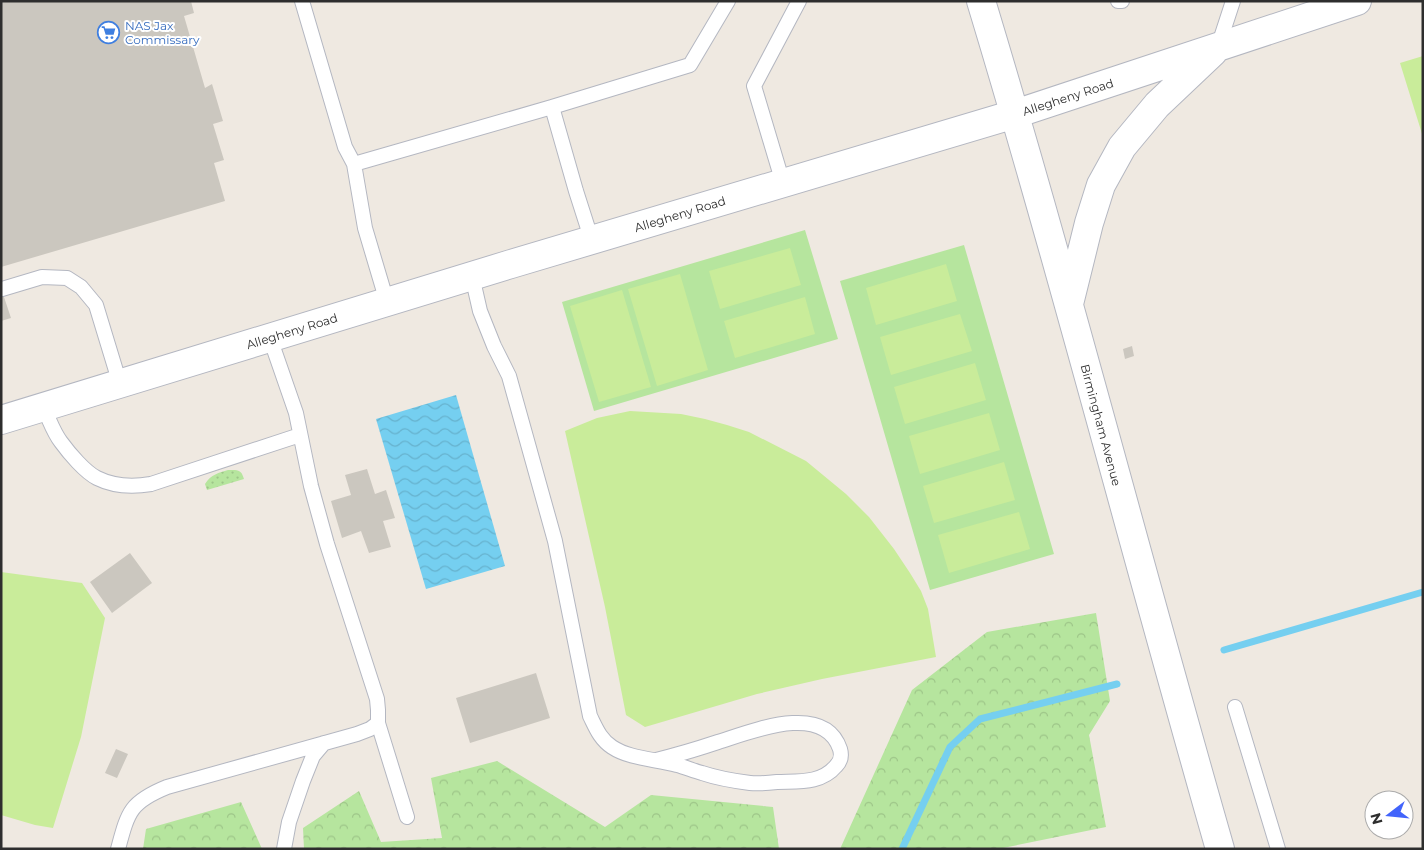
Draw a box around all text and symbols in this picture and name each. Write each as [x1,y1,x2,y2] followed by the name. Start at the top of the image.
[125,18,200,47] place label: NAS Jax Commissary
[97,20,121,44] supermarket icon: NAS Jax Commissary
[1021,75,1115,119] street label: Allegheny Road
[632,193,728,235] street label: Allegheny Road
[244,310,340,352] street label: Allegheny Road
[1077,362,1125,488] street label: Birmingham Avenue
[1364,790,1414,840] north arrow
[1366,811,1387,827] text: N

